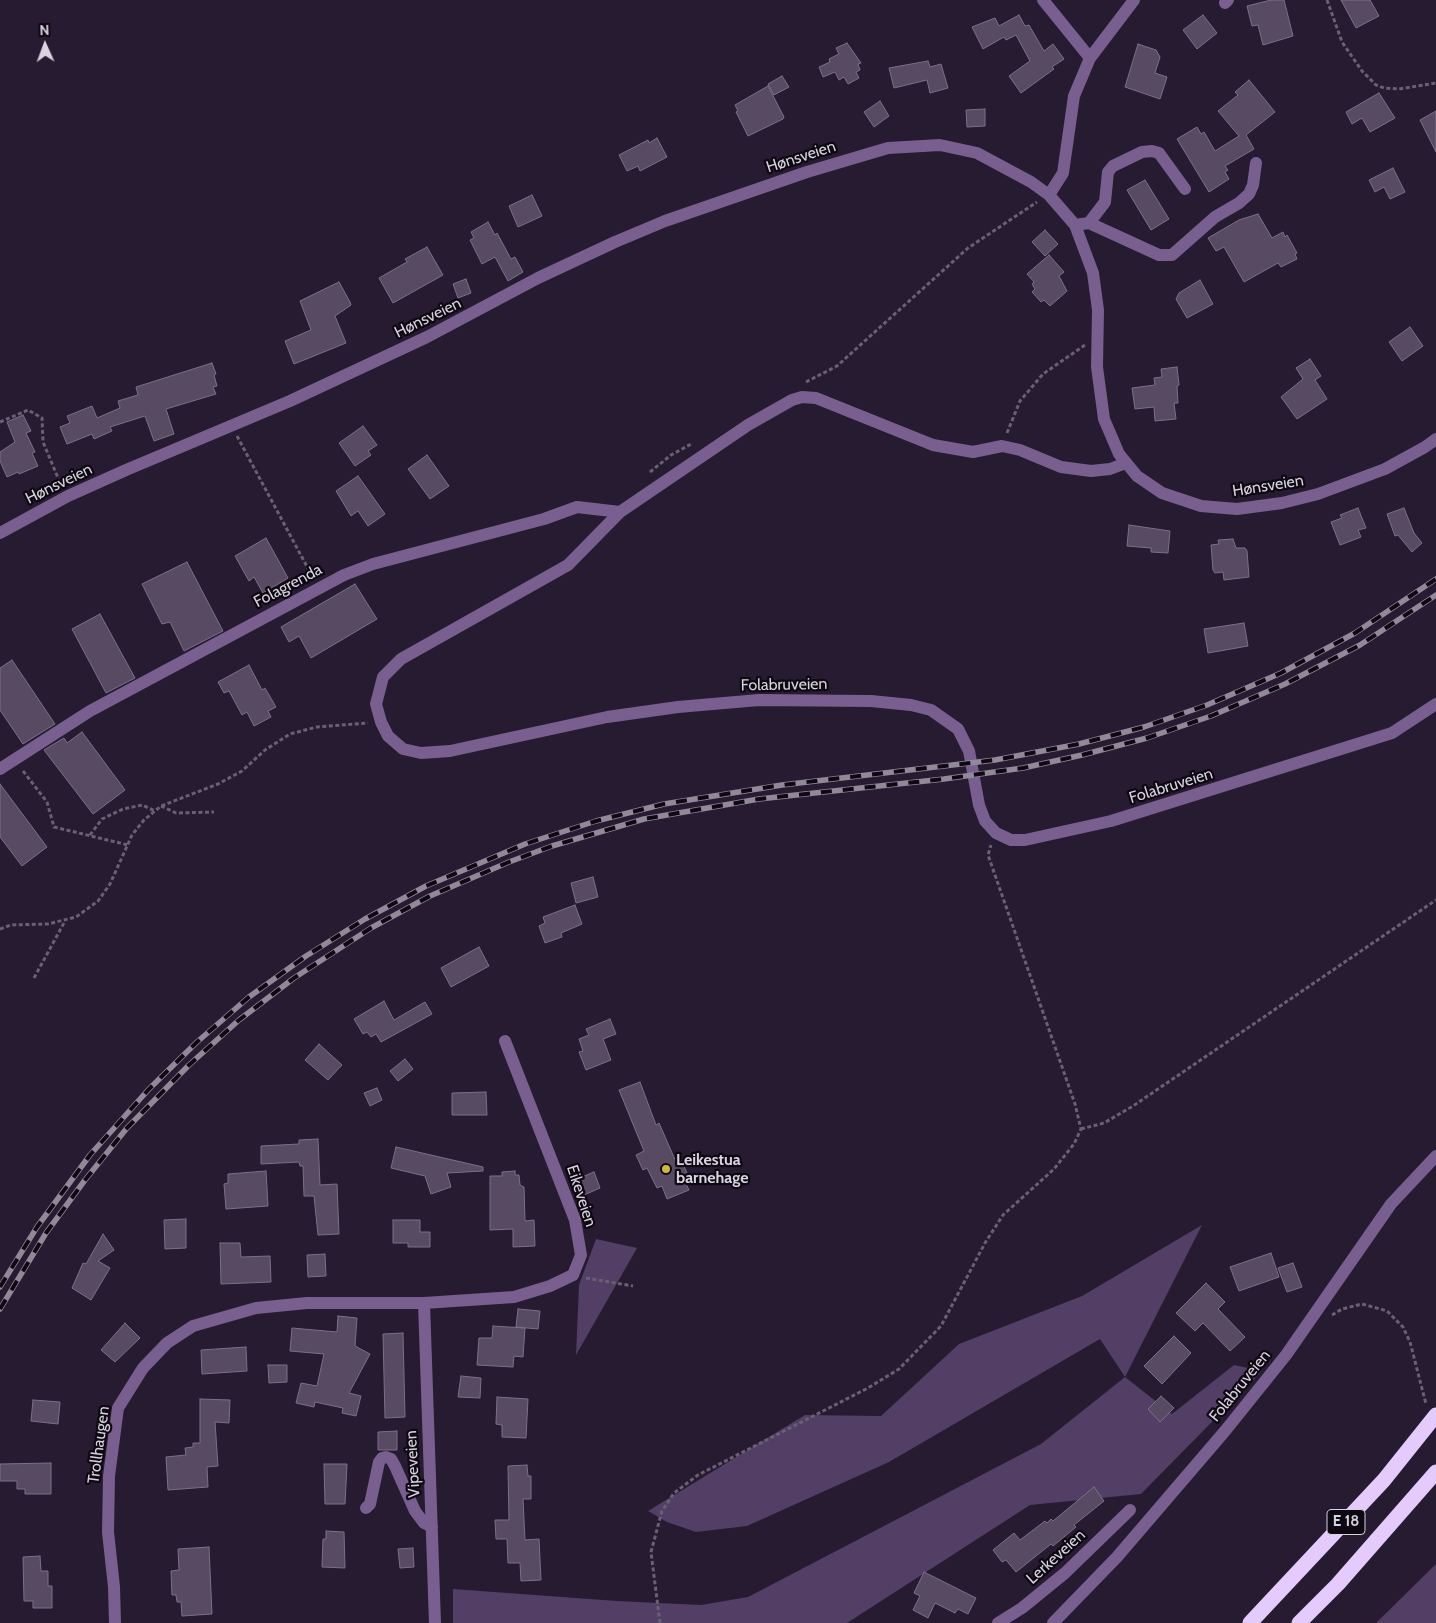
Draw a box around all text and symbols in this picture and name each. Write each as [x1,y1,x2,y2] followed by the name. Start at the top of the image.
[20,20,70,70] north arrow
[39,21,50,39] text: N
[764,137,838,177] street label: Hønsveien
[391,294,465,342] street label: Hønsveien
[22,460,96,508] street label: Hønsveien
[1231,471,1305,501] street label: Hønsveien
[251,560,325,612] street label: Folagrenda
[740,675,828,695] street label: Folabruveien
[1127,764,1215,808] street label: Folabruveien
[676,1150,748,1188] place label: Leikestua barnehage
[562,1163,600,1229] street label: Eikeveien
[660,1163,672,1175] marker: Leikestua barnehage
[1205,1346,1275,1426] street label: Folabruveien
[84,1405,114,1485] street label: Trollhaugen
[402,1430,424,1498] street label: Vipeveien
[1327,1510,1365,1534] road number: E 18
[1023,1526,1089,1588] street label: Lerkeveien

